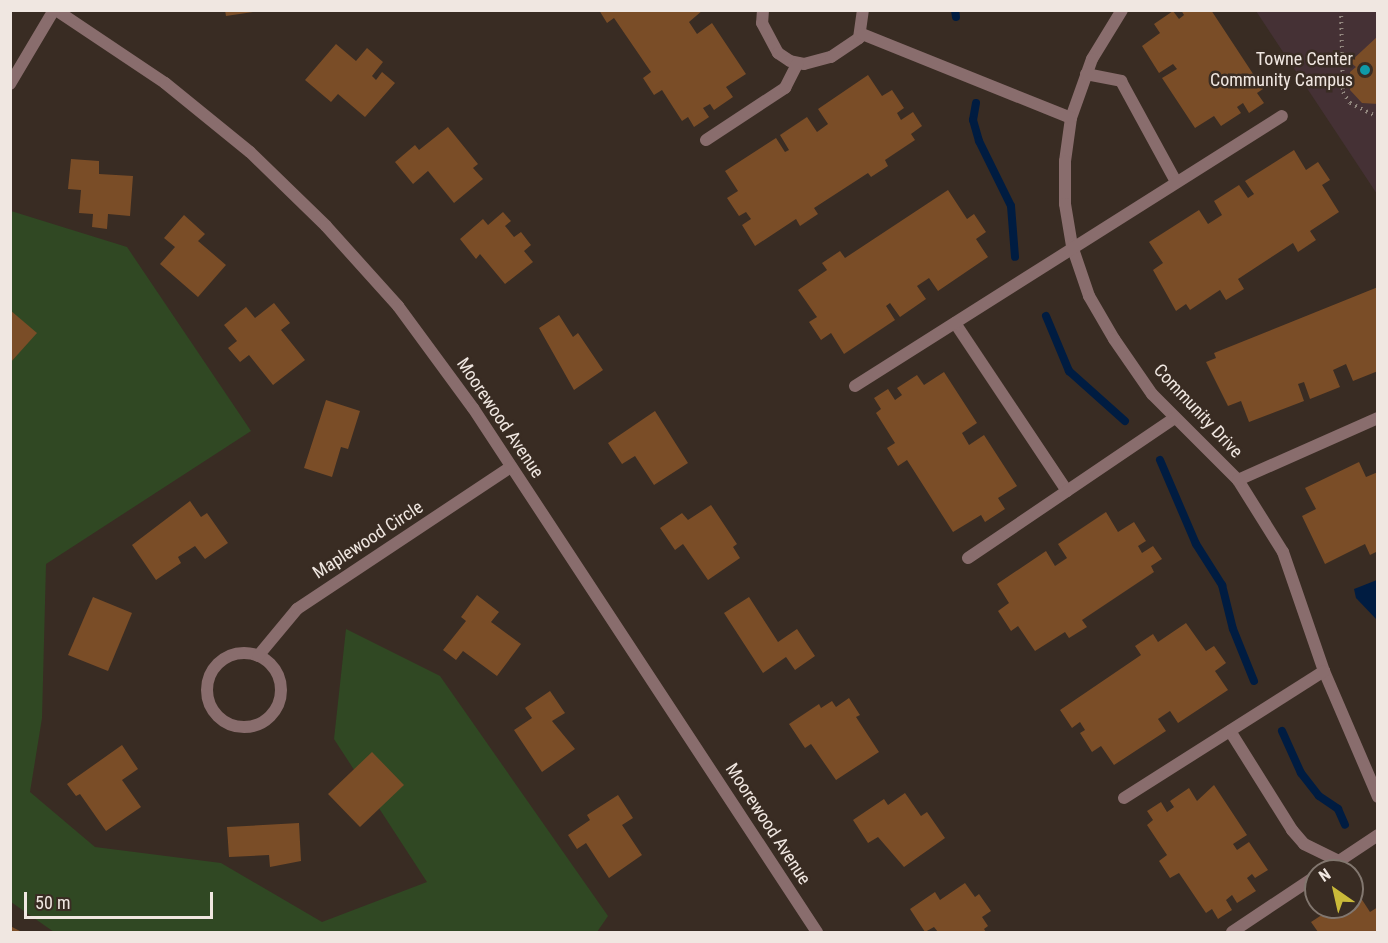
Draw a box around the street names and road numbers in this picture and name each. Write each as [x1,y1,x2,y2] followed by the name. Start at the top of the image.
[452,354,548,482] street label: Moorewood Avenue
[1149,359,1247,463] street label: Community Drive
[309,496,427,584] street label: Maplewood Circle
[721,759,815,889] street label: Moorewood Avenue

